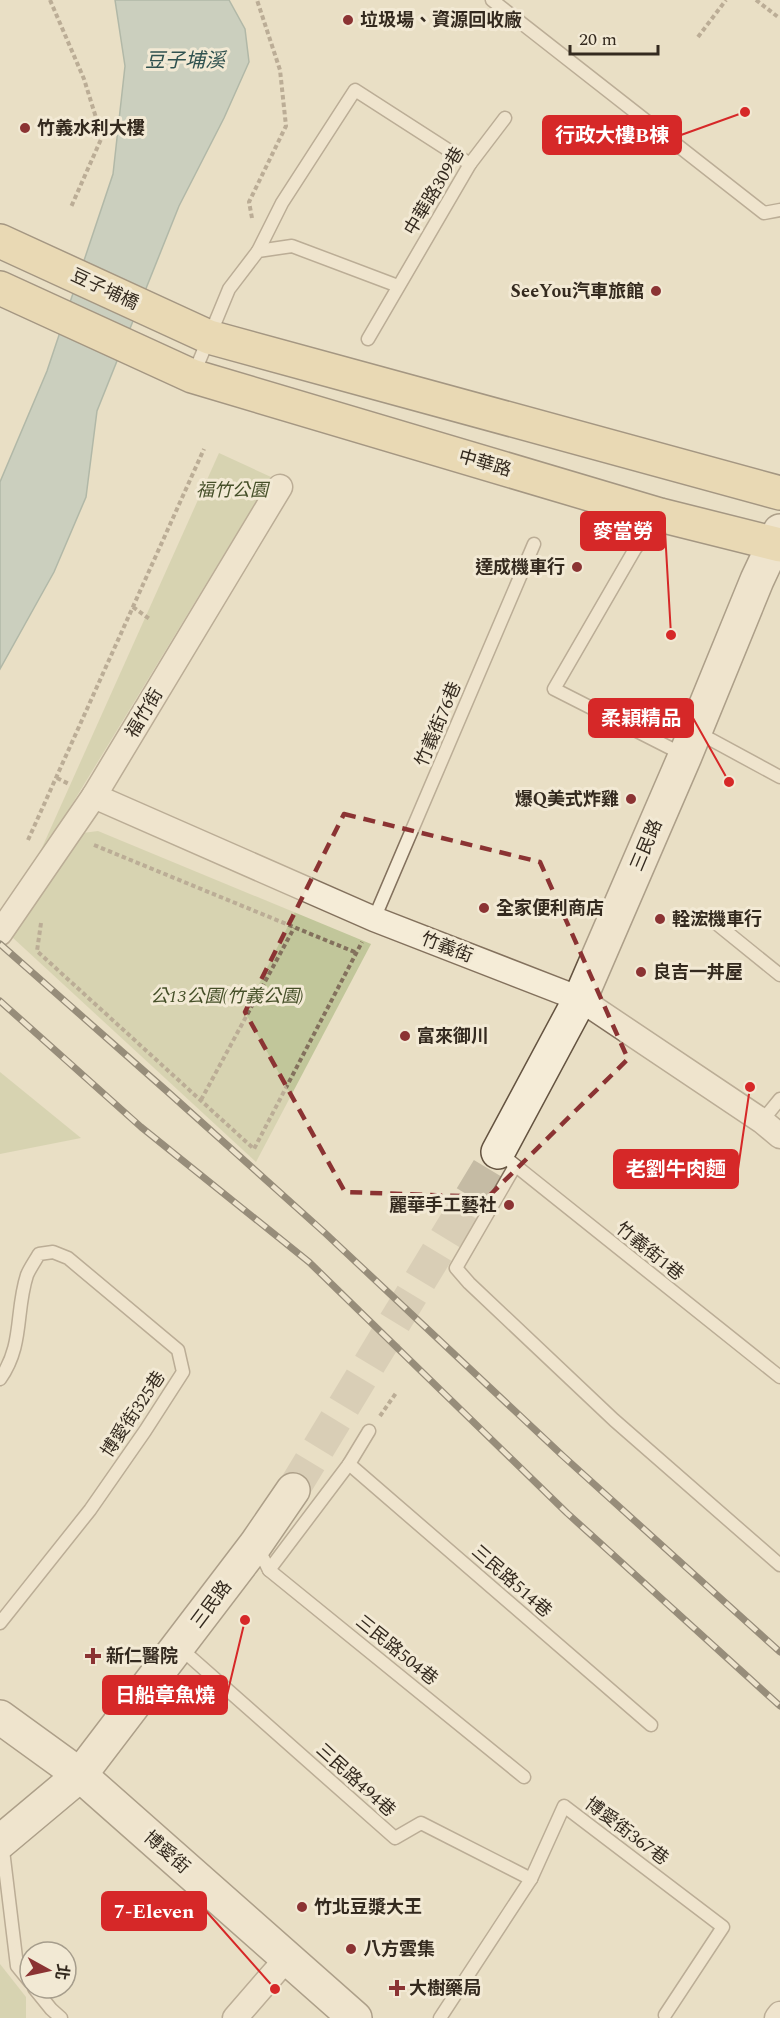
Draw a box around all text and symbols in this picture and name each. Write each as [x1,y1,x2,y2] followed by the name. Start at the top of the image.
[360,7,522,34] place label: 垃圾場、資源回收廠
[341,13,355,27] marker: 垃圾場、資源回收廠
[570,18,658,56] scale bar
[579,26,617,53] text: 20 m
[145,46,228,76] water label: 豆子埔溪
[37,115,145,142] place label: 竹義水利大樓
[543,116,681,154] callout: 行政大樓B棟
[18,121,32,135] marker: 竹義水利大樓
[555,121,669,151] text: 行政大樓B棟
[397,142,471,241] street label: 中華路309巷
[66,262,143,317] street label: 豆子埔橋
[510,278,644,305] place label: SeeYou汽車旅館
[649,284,663,298] marker: SeeYou汽車旅館
[455,443,515,484] street label: 中華路
[196,477,271,504] park label: 福竹公園
[581,512,665,550] callout: 麥當勞
[593,517,653,547] text: 麥當勞
[475,554,565,581] place label: 達成機車行
[570,560,584,574] marker: 達成機車行
[408,677,468,771] street label: 竹義街76巷
[119,683,170,743] street label: 福竹街
[589,699,693,737] callout: 柔穎精品
[601,704,681,734] text: 柔穎精品
[515,786,619,813] place label: 爆Q美式炸雞
[624,792,638,806] marker: 爆Q美式炸雞
[623,815,669,875] street label: 三民路
[496,895,604,922] place label: 全家便利商店
[477,901,491,915] marker: 全家便利商店
[672,906,762,933] place label: 輇浤機車行
[653,912,667,926] marker: 輇浤機車行
[417,925,477,970] street label: 竹義街
[653,959,743,986] place label: 良吉一丼屋
[634,965,648,979] marker: 良吉一丼屋
[151,983,304,1010] park label: 公13公園(竹義公園)
[417,1023,489,1050] place label: 富來御川
[398,1029,412,1043] marker: 富來御川
[614,1150,738,1188] callout: 老劉牛肉麵
[626,1155,726,1185] text: 老劉牛肉麵
[389,1192,497,1219] place label: 麗華手工藝社
[502,1198,516,1212] marker: 麗華手工藝社
[610,1215,690,1287] street label: 竹義街1巷
[95,1366,172,1463] street label: 博愛街325巷
[465,1539,558,1624] street label: 三民路514巷
[184,1575,238,1634] street label: 三民路
[350,1609,444,1692] street label: 三民路504巷
[106,1643,178,1670] place label: 新仁醫院
[84,1647,102,1665] marker: 新仁醫院
[103,1676,227,1714] callout: 日船章魚燒
[115,1681,215,1711] text: 日船章魚燒
[310,1737,401,1824] street label: 三民路494巷
[579,1791,674,1872] street label: 博愛街367巷
[137,1824,196,1880] street label: 博愛街
[102,1892,206,1930] callout: 7-Eleven
[314,1894,422,1921] place label: 竹北豆漿大王
[114,1897,194,1927] text: 7-Eleven
[295,1900,309,1914] marker: 竹北豆漿大王
[363,1936,435,1963] place label: 八方雲集
[18,1940,78,2000] north arrow
[344,1942,358,1956] marker: 八方雲集
[49,1962,75,1982] text: 北
[409,1975,481,2002] place label: 大樹藥局
[390,1981,404,1995] marker: 大樹藥局

